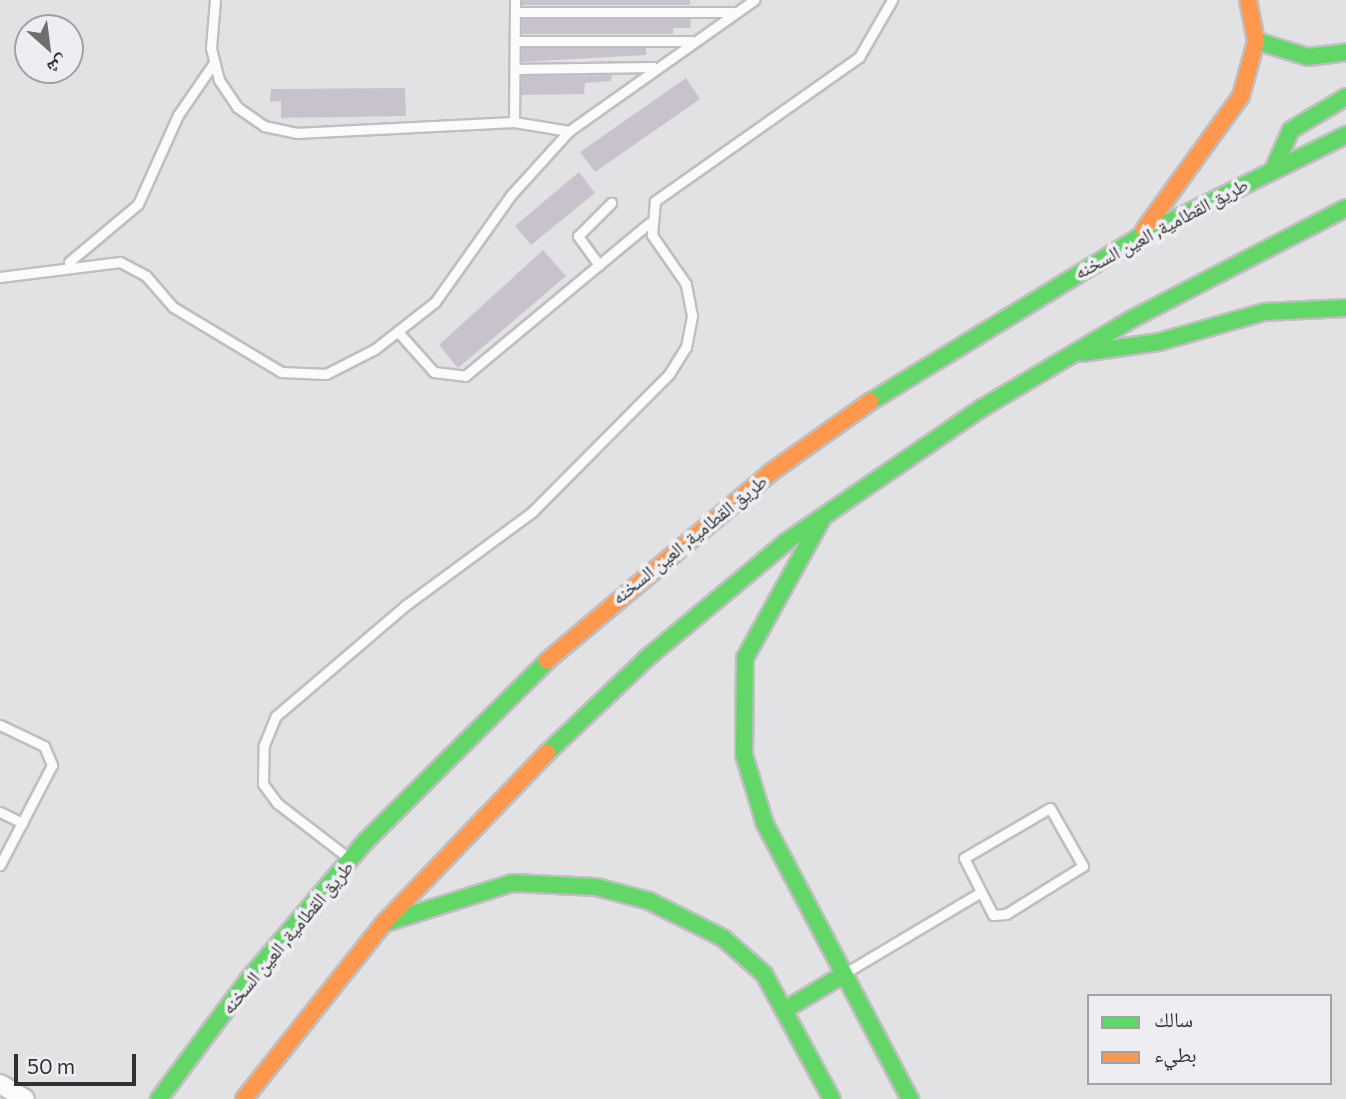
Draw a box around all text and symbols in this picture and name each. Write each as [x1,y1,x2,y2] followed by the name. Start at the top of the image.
[14,14,84,84] north arrow
[44,51,72,81] text: ش
[1070,173,1252,283] street label: طريق القطامية, العين السخنه
[607,469,771,609] street label: طريق القطامية, العين السخنه
[216,856,358,1018] street label: طريق القطامية, العين السخنه
[1087,994,1332,1085] legend
[1154,1006,1193,1031] text: سالك
[18,1040,140,1084] scale bar
[1154,1041,1197,1066] text: بطيء
[27,1053,75,1078] text: 50 m

